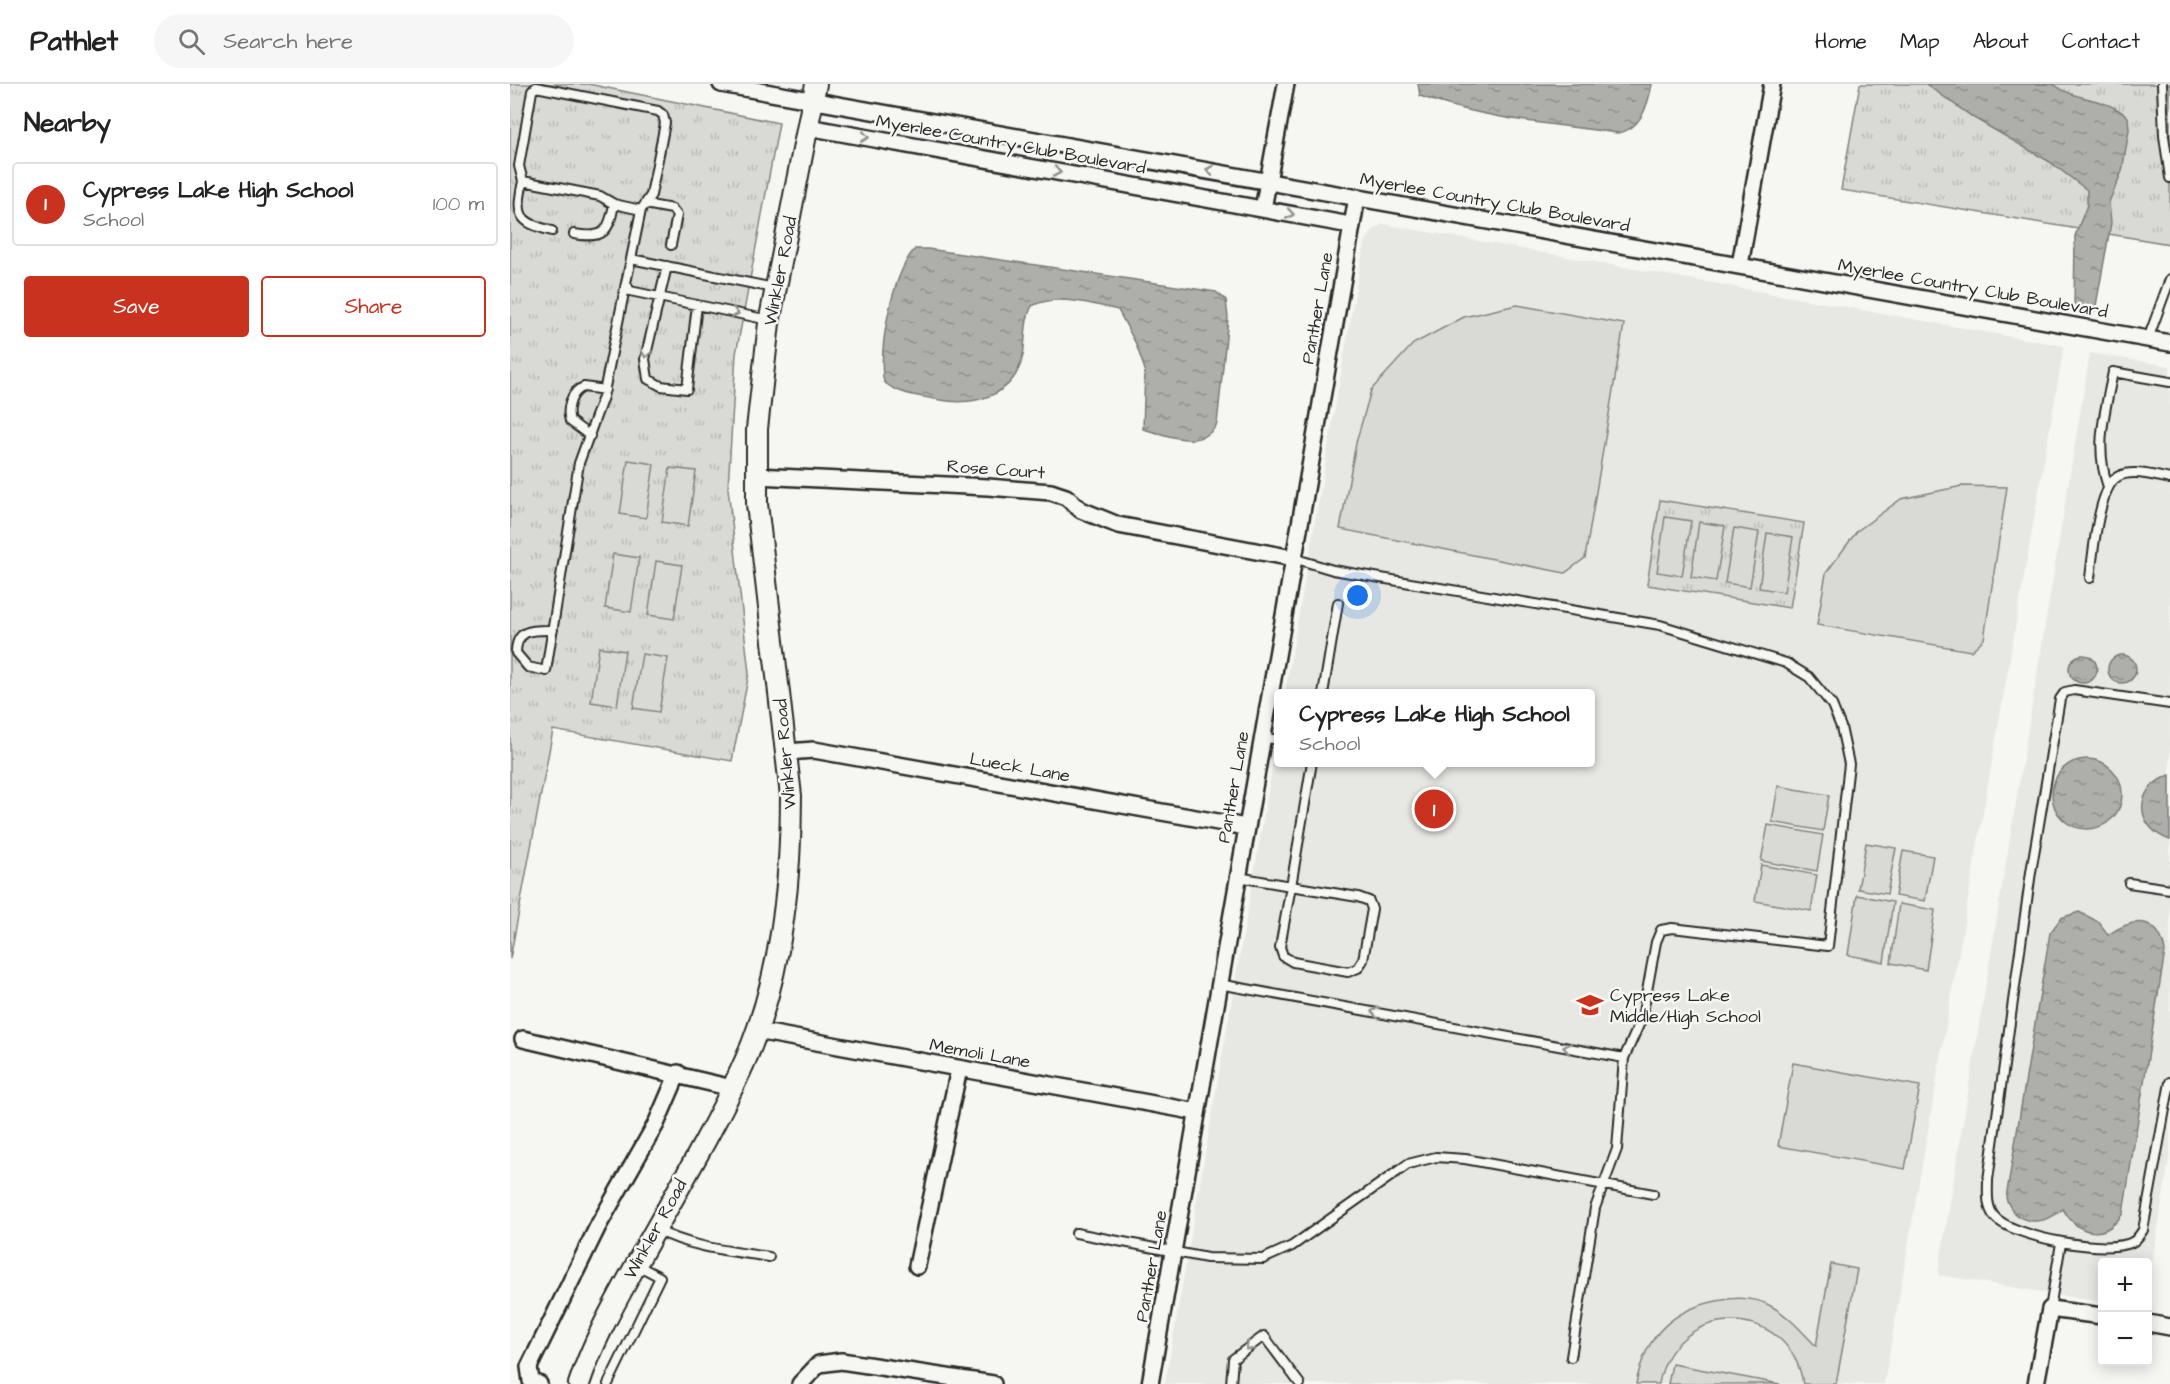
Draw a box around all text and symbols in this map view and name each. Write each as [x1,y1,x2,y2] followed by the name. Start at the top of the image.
[154,14,574,68] search box
[30,22,118,61] text: Pathlet
[175,25,208,58] icon: search
[223,26,353,57] text: Search here
[1815,27,1867,56] text: Home
[1900,27,1940,56] text: Map
[1973,27,2029,56] text: About
[2062,27,2140,56] text: Contact
[24,105,111,141] text: Nearby
[874,108,1148,182] street label: Myerlee Country Club Boulevard
[860,131,870,143] one-way arrow
[1052,165,1062,178] one-way arrow
[1206,165,1215,177] one-way arrow
[1358,166,1632,240] street label: Myerlee Country Club Boulevard
[83,175,353,206] text: Cypress Lake High School
[44,190,47,218] text: 1
[433,190,484,218] text: 100 m
[83,206,144,234] text: School
[1285,207,1295,220] one-way arrow
[758,214,803,328] street label: Winkler Road
[1295,250,1340,366] street label: Panther Lane
[1836,252,2110,326] street label: Myerlee Country Club Boulevard
[24,276,249,337] button: Save
[261,276,486,337] button: Share
[730,306,740,319] one-way arrow
[641,349,653,359] one-way arrow
[946,454,1047,485] street label: Rose Court
[1343,581,1372,610] your location
[1274,689,1595,767] popup
[768,698,803,810] street label: Winkler Road
[1299,699,1570,730] text: Cypress Lake High School
[1211,729,1256,845] street label: Panther Lane
[1299,730,1360,758] text: School
[968,746,1072,789] street label: Lueck Lane
[1414,786,1454,832] pin: 1
[1610,983,1761,1030] place label: Cypress Lake Middle/High School
[1575,990,1605,1020] school or university icon: Cypress Lake Middle/High School
[1371,1006,1381,1019] one-way arrow
[928,1032,1033,1075] street label: Memoli Lane
[1562,1042,1572,1055] one-way arrow
[618,1175,693,1284] street label: Winkler Road
[1129,1208,1174,1324] street label: Panther Lane
[2098,1258,2152,1366] map controls
[2098,1258,2152,1312] button: +
[2098,1312,2152,1366] button: −
[1244,1340,1255,1351] one-way arrow

